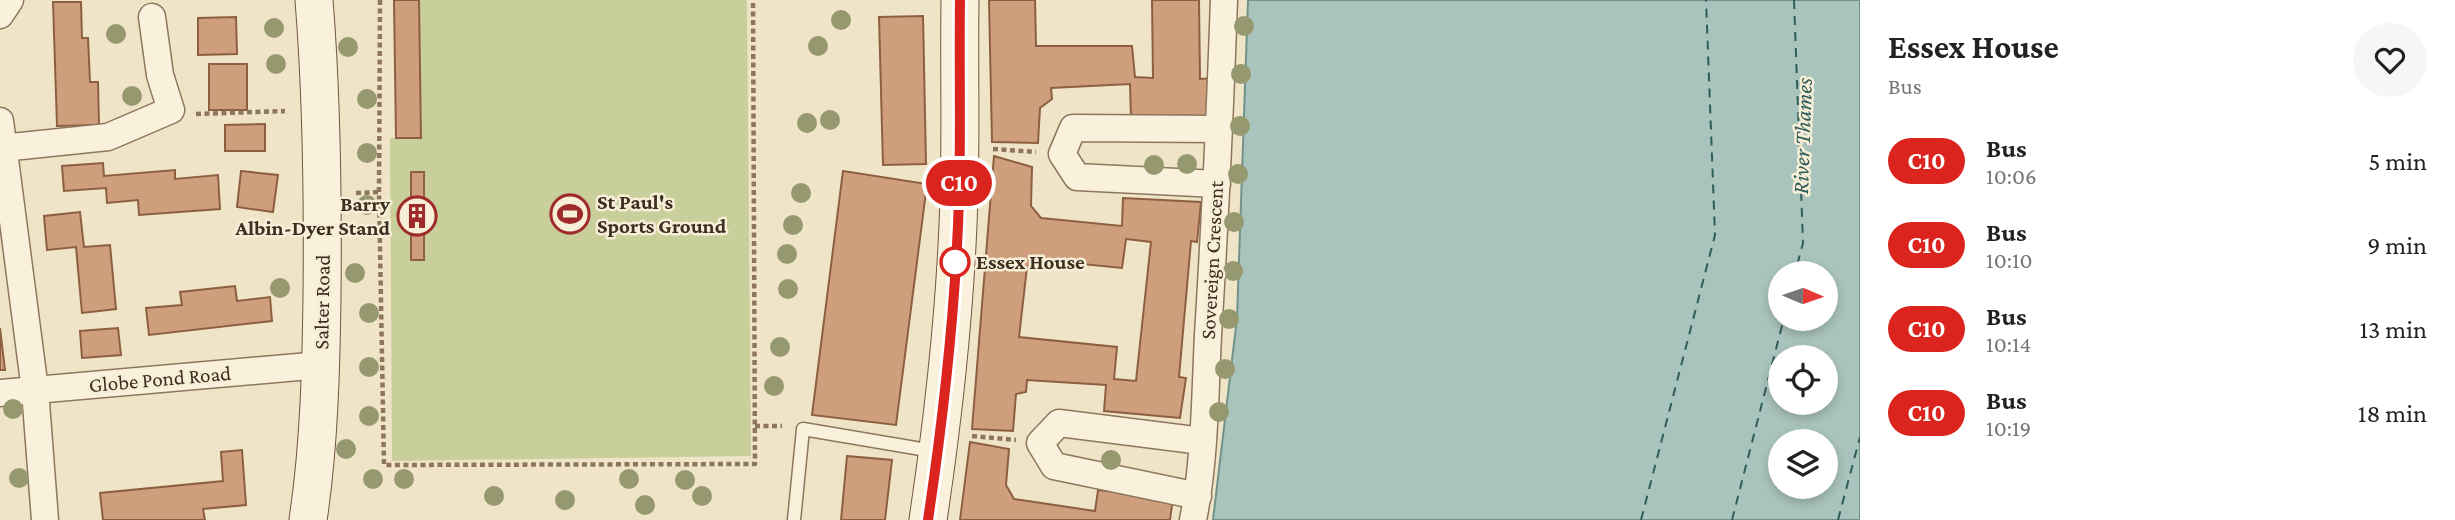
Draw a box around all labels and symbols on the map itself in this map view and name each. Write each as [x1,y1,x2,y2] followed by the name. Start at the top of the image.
[1787,76,1817,195] water label: River Thames
[919,160,999,206] line badge: C10
[1196,179,1228,340] street label: Sovereign Crescent
[597,190,727,238] place label: St Paul's Sports Ground
[234,192,391,240] place label: Barry Albin-Dyer Stand
[549,193,591,235] sports icon: St Paul's Sports Ground
[396,195,438,237] building icon: Barry Albin-Dyer Stand
[940,247,970,277] marker: Essex House
[976,250,1085,274] place label: Essex House
[309,254,335,350] street label: Salter Road
[1768,261,1838,331] north arrow
[88,361,232,397] street label: Globe Pond Road

